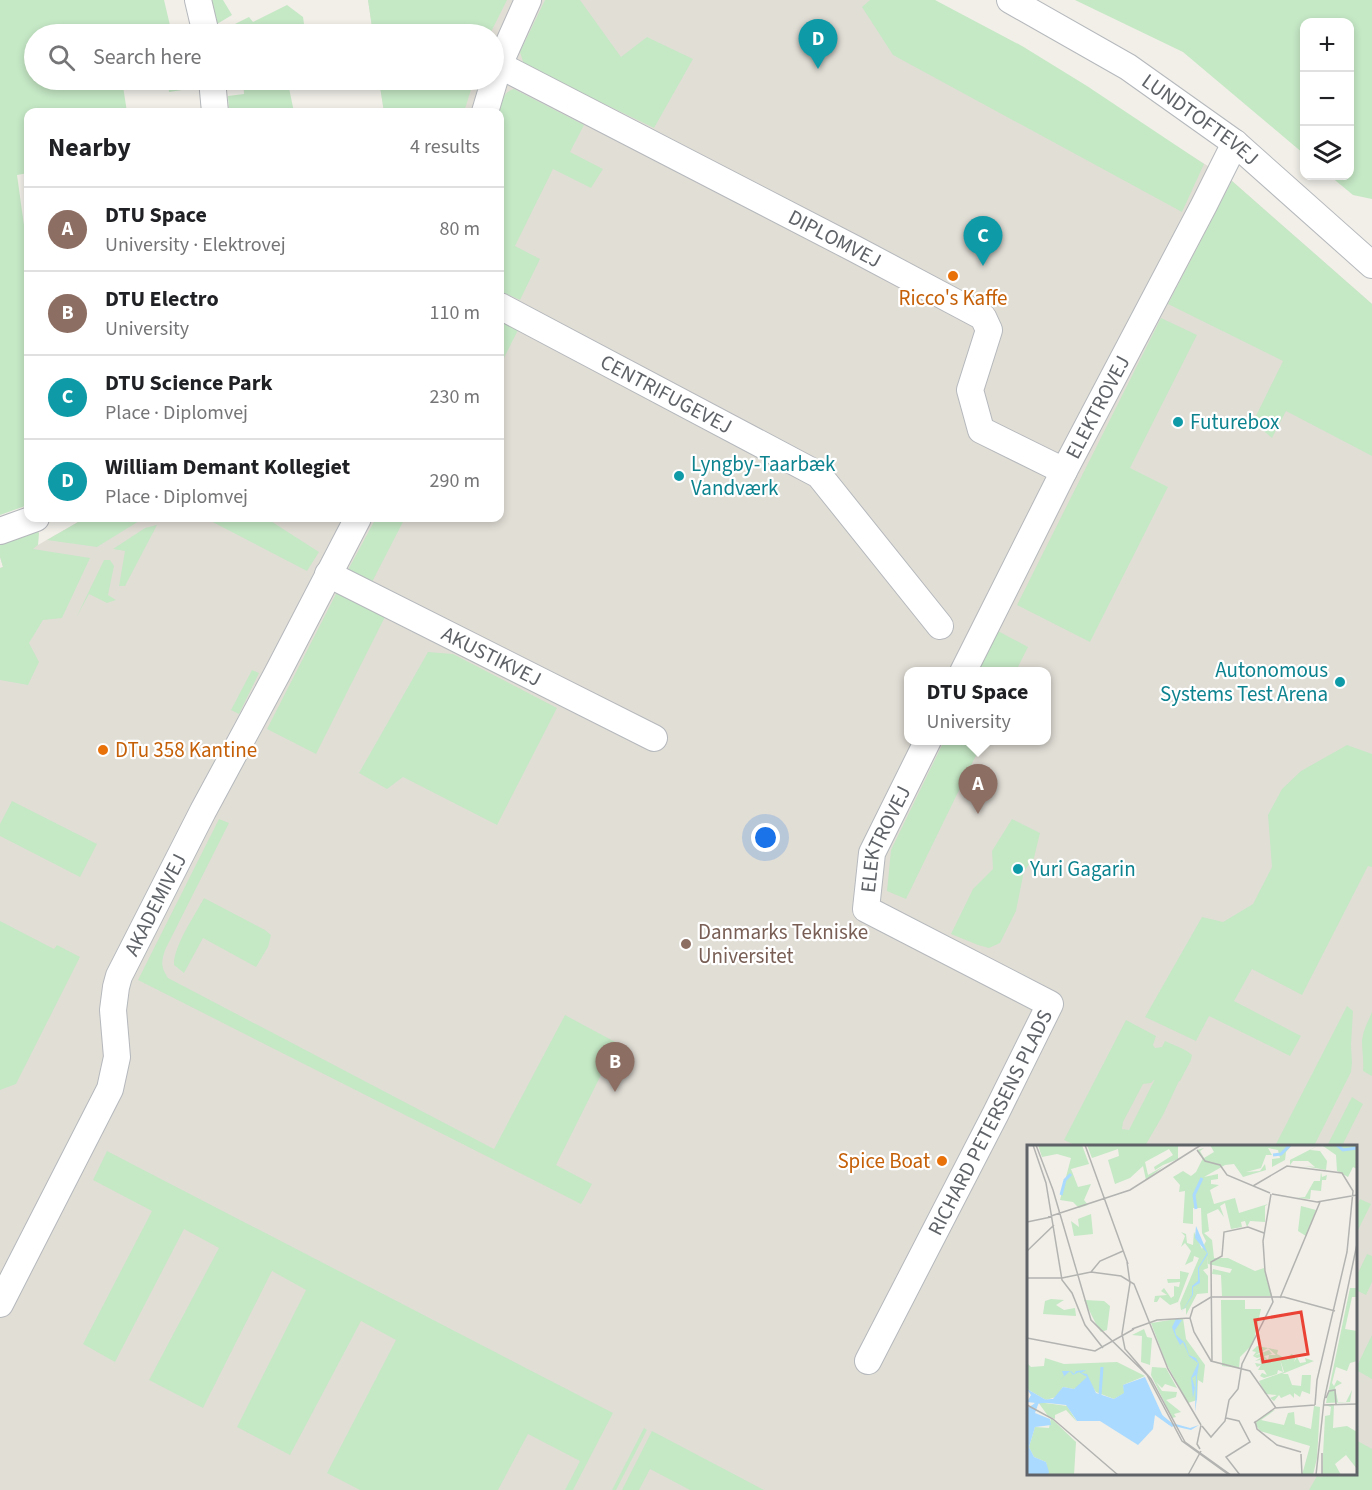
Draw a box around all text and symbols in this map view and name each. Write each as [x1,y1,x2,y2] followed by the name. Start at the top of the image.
[1300,18,1354,180] map controls
[1300,18,1354,72] button: +
[798,20,838,69] pin: D
[24,24,504,90] search box
[45,41,78,74] icon: search
[93,41,201,73] text: Search here
[1136,66,1265,172] street label: LUNDTOFTEVEJ
[1300,72,1354,126] button: −
[1300,126,1354,180] button: layers
[48,129,131,166] text: Nearby
[410,133,480,161] text: 4 results
[105,199,207,231] text: DTU Space
[783,202,887,275] street label: DIPLOMVEJ
[62,215,73,243] text: A
[440,215,480,243] text: 80 m
[964,216,1002,266] pin: C
[105,231,286,259] text: University · Elektrovej
[946,269,960,283] marker: Ricco's Kaffe
[105,283,219,315] text: DTU Electro
[898,283,1008,313] place label: Ricco's Kaffe
[61,299,74,327] text: B
[430,299,480,327] text: 110 m
[105,315,189,343] text: University
[595,347,737,441] street label: CENTRIFUGEVEJ
[1058,350,1137,464] street label: ELEKTROVEJ
[105,367,272,399] text: DTU Science Park
[62,383,73,411] text: C
[430,383,480,411] text: 230 m
[105,399,248,427] text: Place · Diplomvej
[1190,407,1280,437] place label: Futurebox
[1171,415,1185,429] marker: Futurebox
[691,449,836,503] place label: Lyngby-Taarbæk Vandværk
[105,451,350,483] text: William Demant Kollegiet
[61,467,74,495] text: D
[430,467,480,495] text: 290 m
[672,469,686,483] marker: Lyngby-Taarbæk Vandværk
[105,483,248,511] text: Place · Diplomvej
[436,619,547,694] street label: AKUSTIKVEJ
[1160,655,1328,709] place label: Autonomous Systems Test Arena
[904,667,1051,745] popup
[1333,675,1347,689] marker: Autonomous Systems Test Arena
[927,676,1028,708] text: DTU Space
[927,708,1011,736] text: University
[115,735,257,765] place label: DTu 358 Kantine
[96,743,110,757] marker: DTu 358 Kantine
[958,764,998,814] pin: A
[853,781,918,894] street label: ELEKTROVEJ
[751,823,780,852] your location
[117,848,194,961] street label: AKADEMIVEJ
[1029,854,1136,884] place label: Yuri Gagarin
[1011,862,1025,876] marker: Yuri Gagarin
[698,917,868,971] place label: Danmarks Tekniske Universitet
[679,937,693,951] marker: Danmarks Tekniske Universitet
[920,1004,1060,1241] street label: RICHARD PETERSENS PLADS
[596,1042,634,1092] pin: B
[1027,1145,1357,1475] inset map
[837,1146,930,1176] place label: Spice Boat
[935,1154,949,1168] marker: Spice Boat

